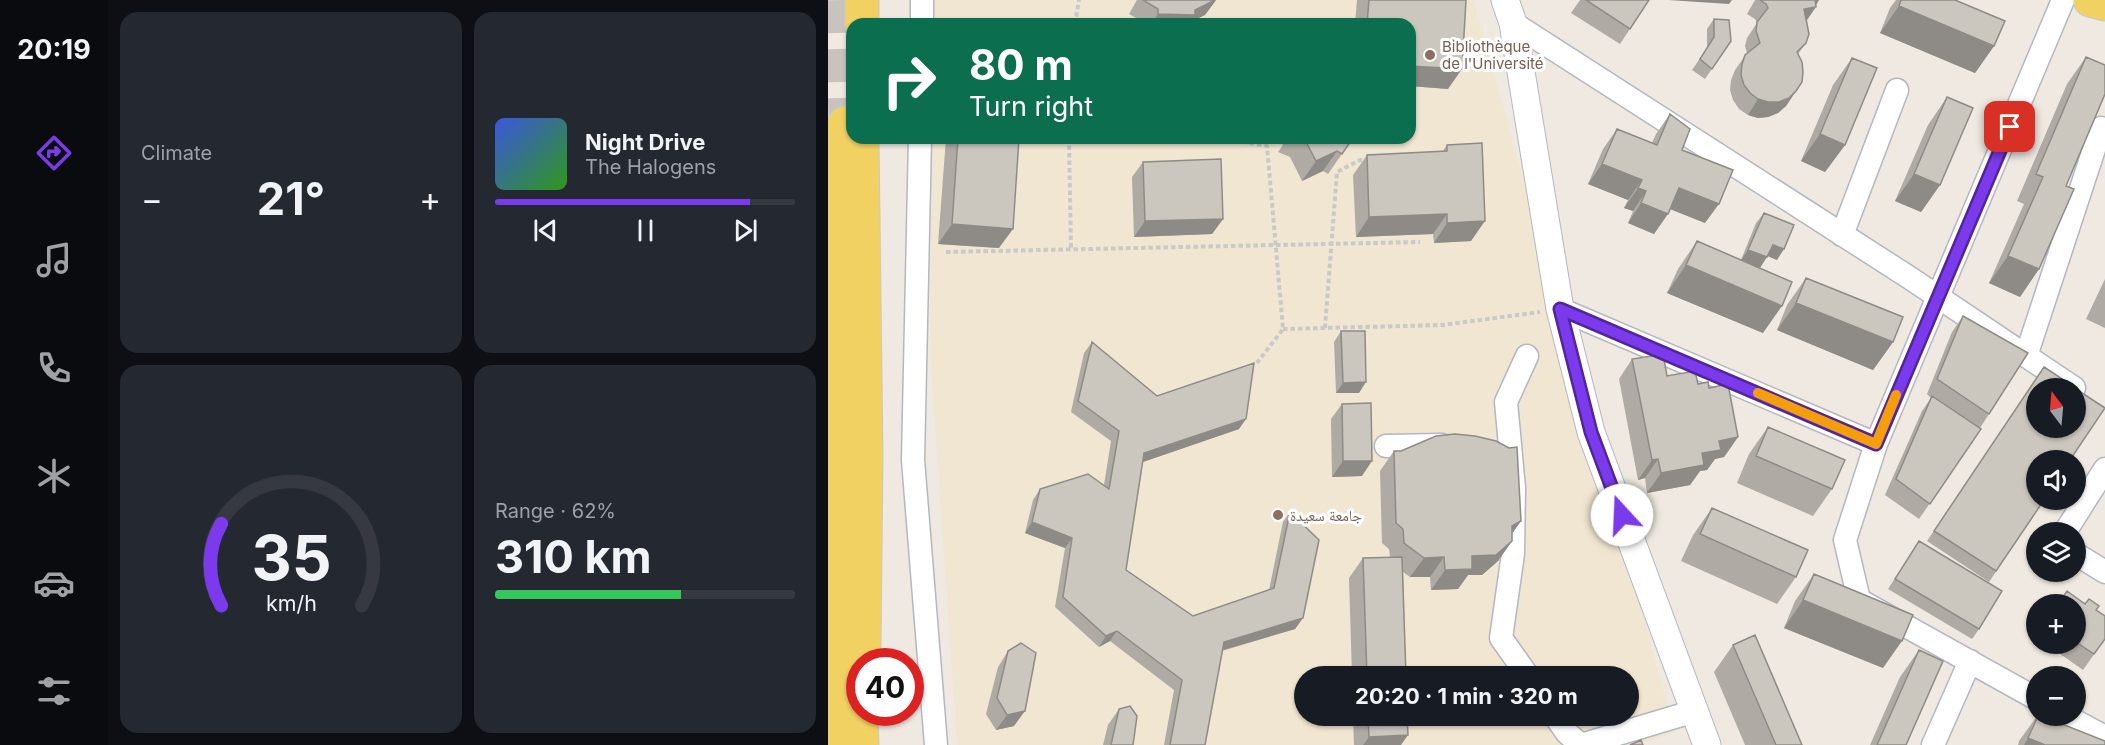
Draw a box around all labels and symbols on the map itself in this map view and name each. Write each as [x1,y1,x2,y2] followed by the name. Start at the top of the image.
[1442,37,1544,73] place label: Bibliothèque de l'Université
[1423,48,1437,62] marker: Bibliothèque de l'Université
[1984,101,2035,152] pin
[2026,378,2086,438] north arrow
[1590,483,1654,547] position arrow
[1290,506,1363,525] place label: جامعة سعيدة
[1271,508,1285,522] marker: جامعة سعيدة
[846,648,924,726] speed limit sign: 40

